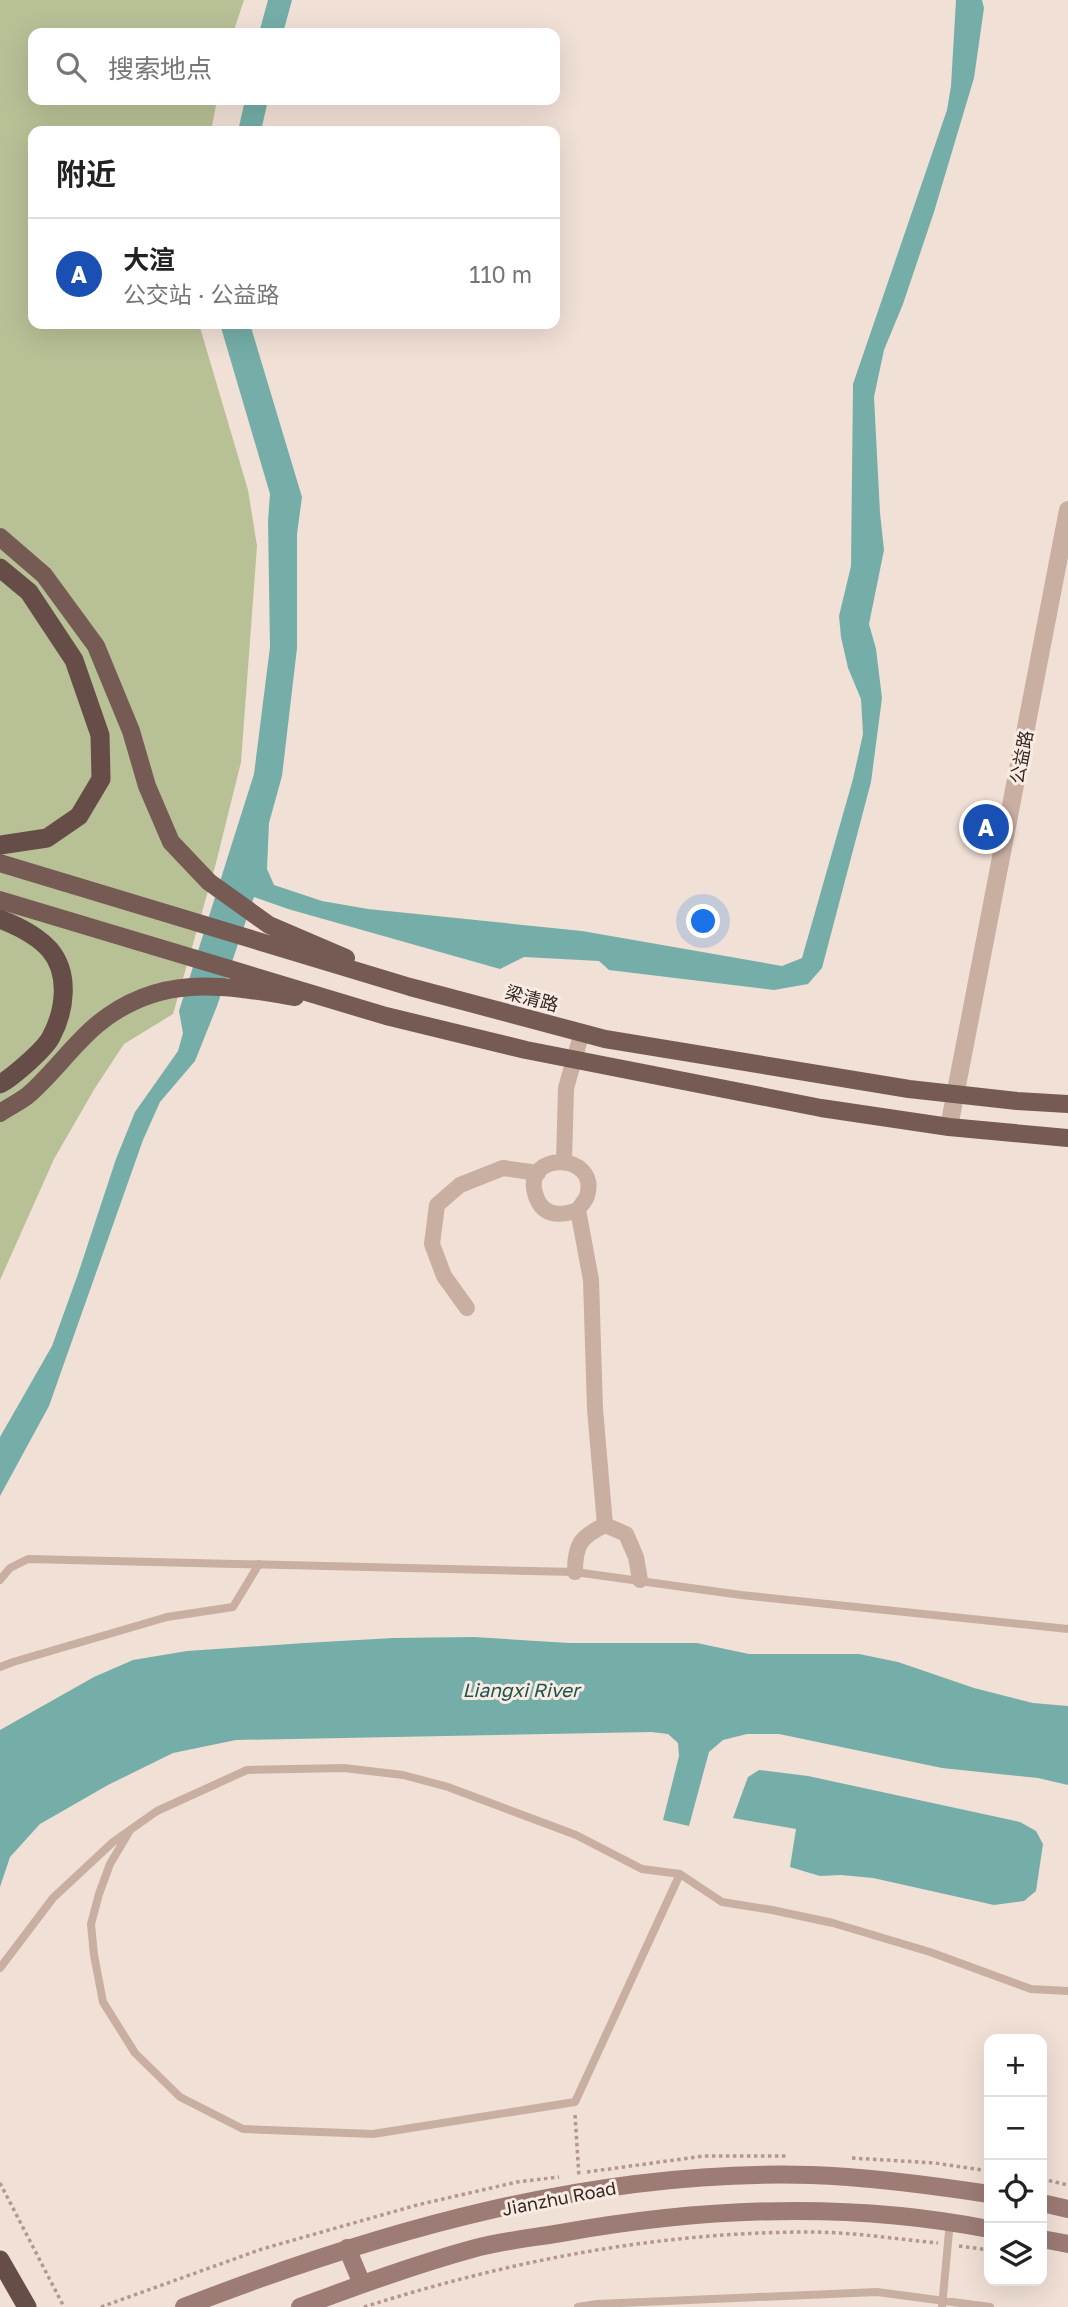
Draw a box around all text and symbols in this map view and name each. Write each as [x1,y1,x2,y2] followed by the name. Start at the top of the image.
[28,28,560,105] search box
[52,48,90,86] icon: search
[108,53,212,84] text: 搜索地点
[56,156,116,192] text: 附近
[123,244,175,275] text: 大渲
[71,260,87,288] text: A
[469,260,532,288] text: 110 m
[123,280,279,308] text: 公交站 · 公益路
[1005,728,1037,786] street label: 公益路
[963,801,1009,853] pin: A
[686,904,720,938] your location
[503,980,561,1016] street label: 梁清路
[462,1678,582,1701] water label: Liangxi River
[984,2034,1047,2286] map controls
[984,2034,1047,2097] button: +
[984,2097,1047,2160] button: −
[984,2160,1047,2223] button: locate
[500,2176,618,2220] street label: Jianzhu Road
[984,2223,1047,2286] button: layers

